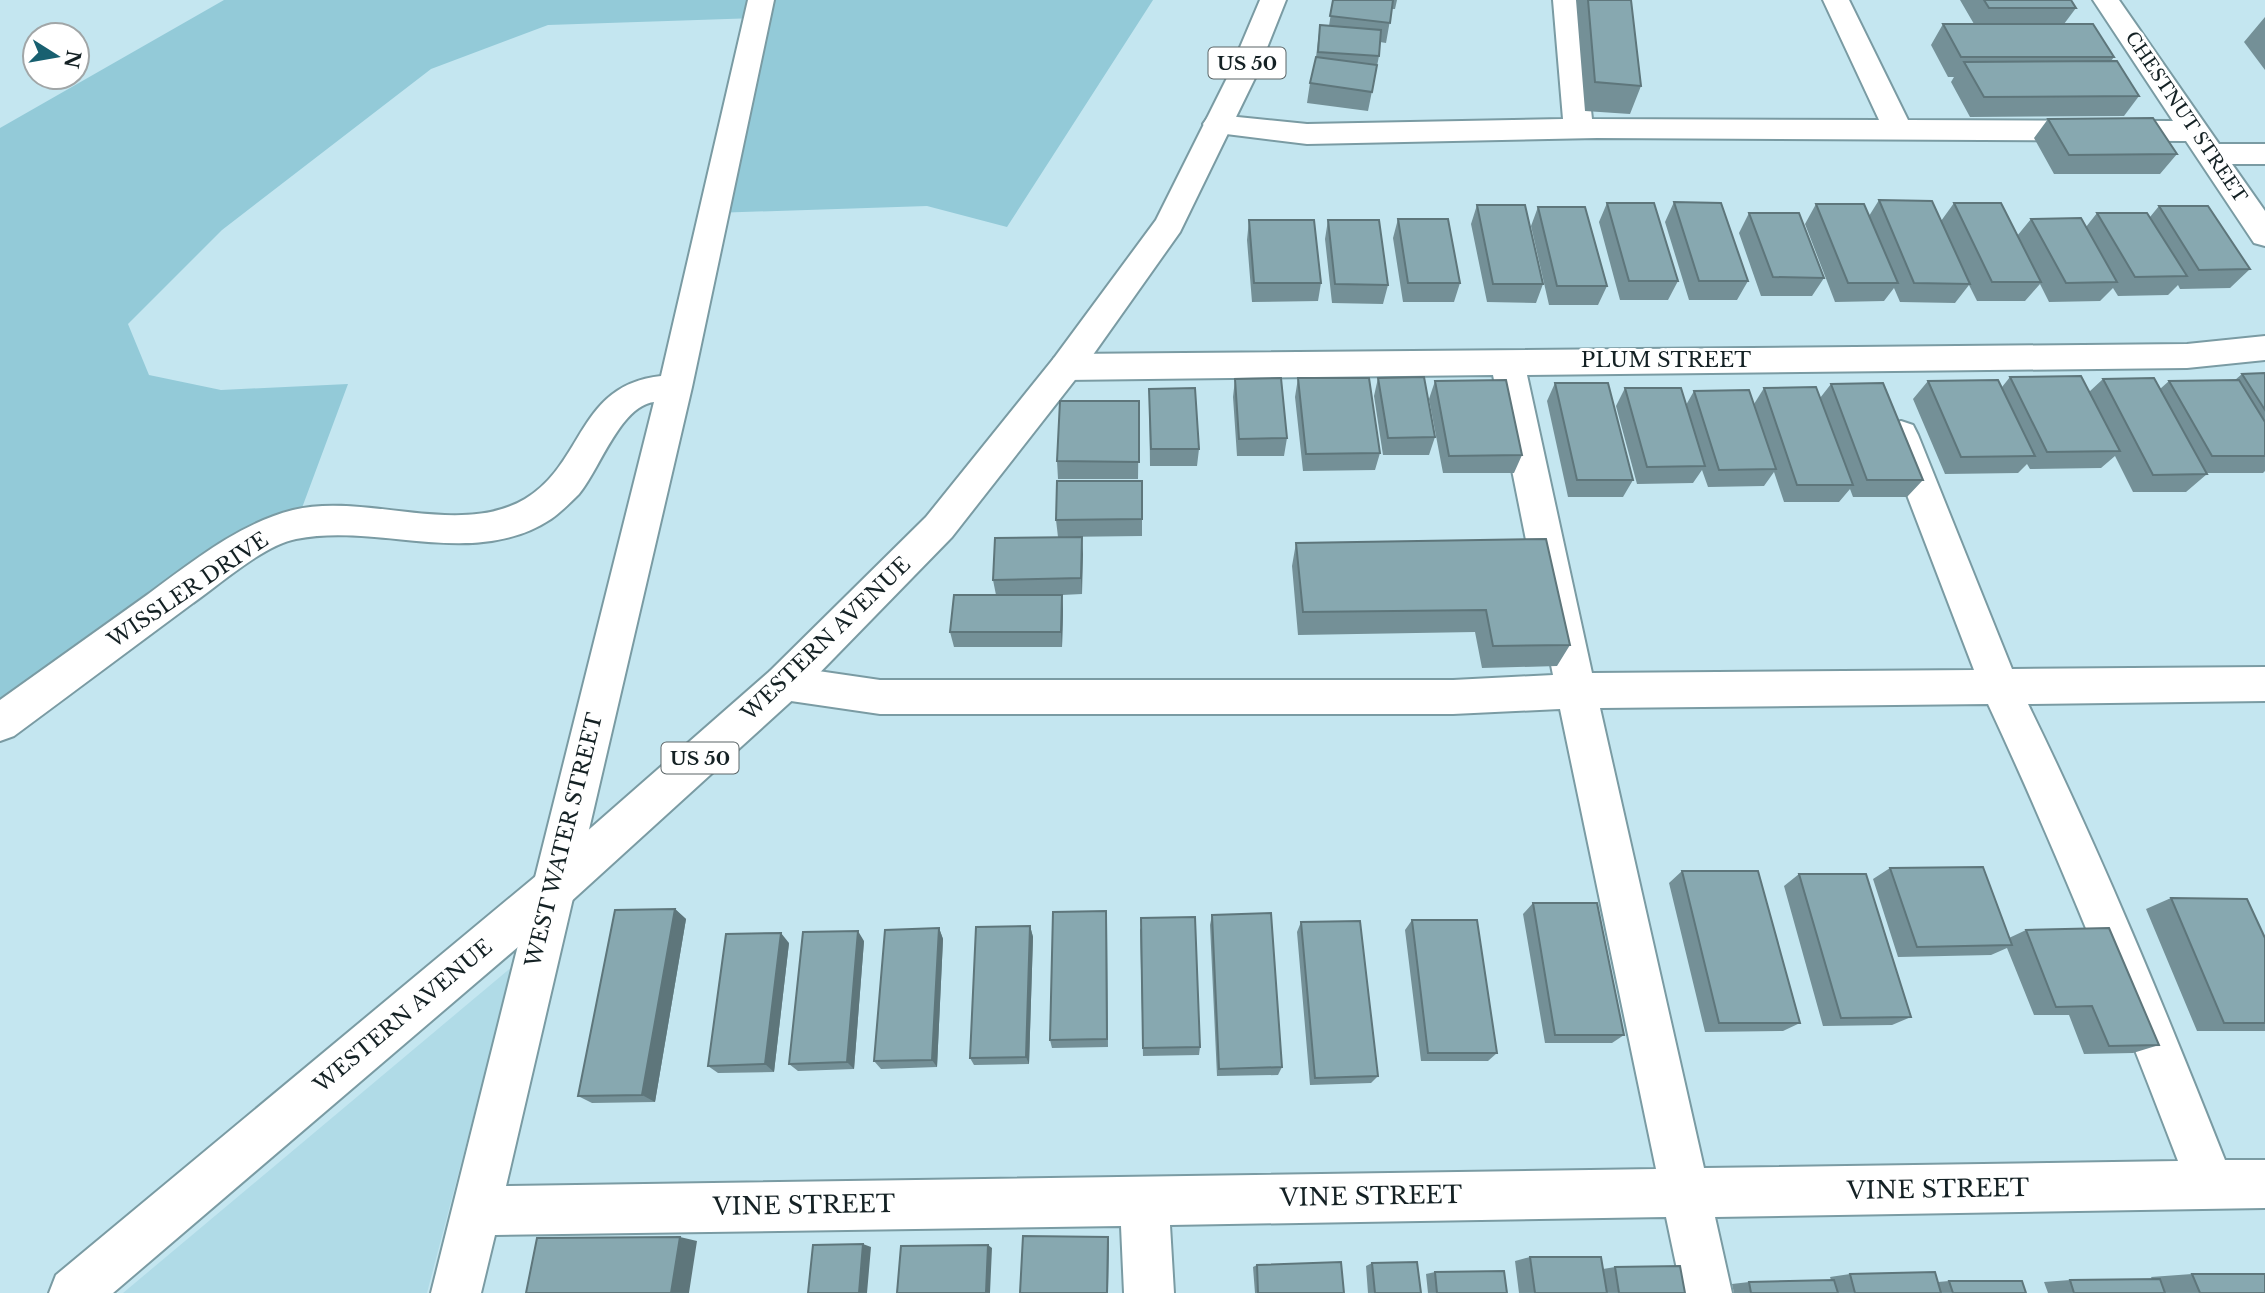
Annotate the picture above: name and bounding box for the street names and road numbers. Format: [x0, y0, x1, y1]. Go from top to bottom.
street label: CHESTNUT STREET [2121, 27, 2252, 207]
road number: US 50 [1208, 48, 1286, 78]
street label: PLUM STREET [1581, 347, 1751, 373]
street label: WISSLER DRIVE [102, 527, 273, 654]
street label: WESTERN AVENUE [735, 552, 916, 727]
street label: WEST WATER STREET [520, 710, 608, 971]
road number: US 50 [662, 743, 738, 774]
street label: WESTERN AVENUE [308, 934, 497, 1099]
street label: VINE STREET [1846, 1173, 2029, 1205]
street label: VINE STREET [1279, 1180, 1462, 1212]
street label: VINE STREET [712, 1189, 895, 1221]

